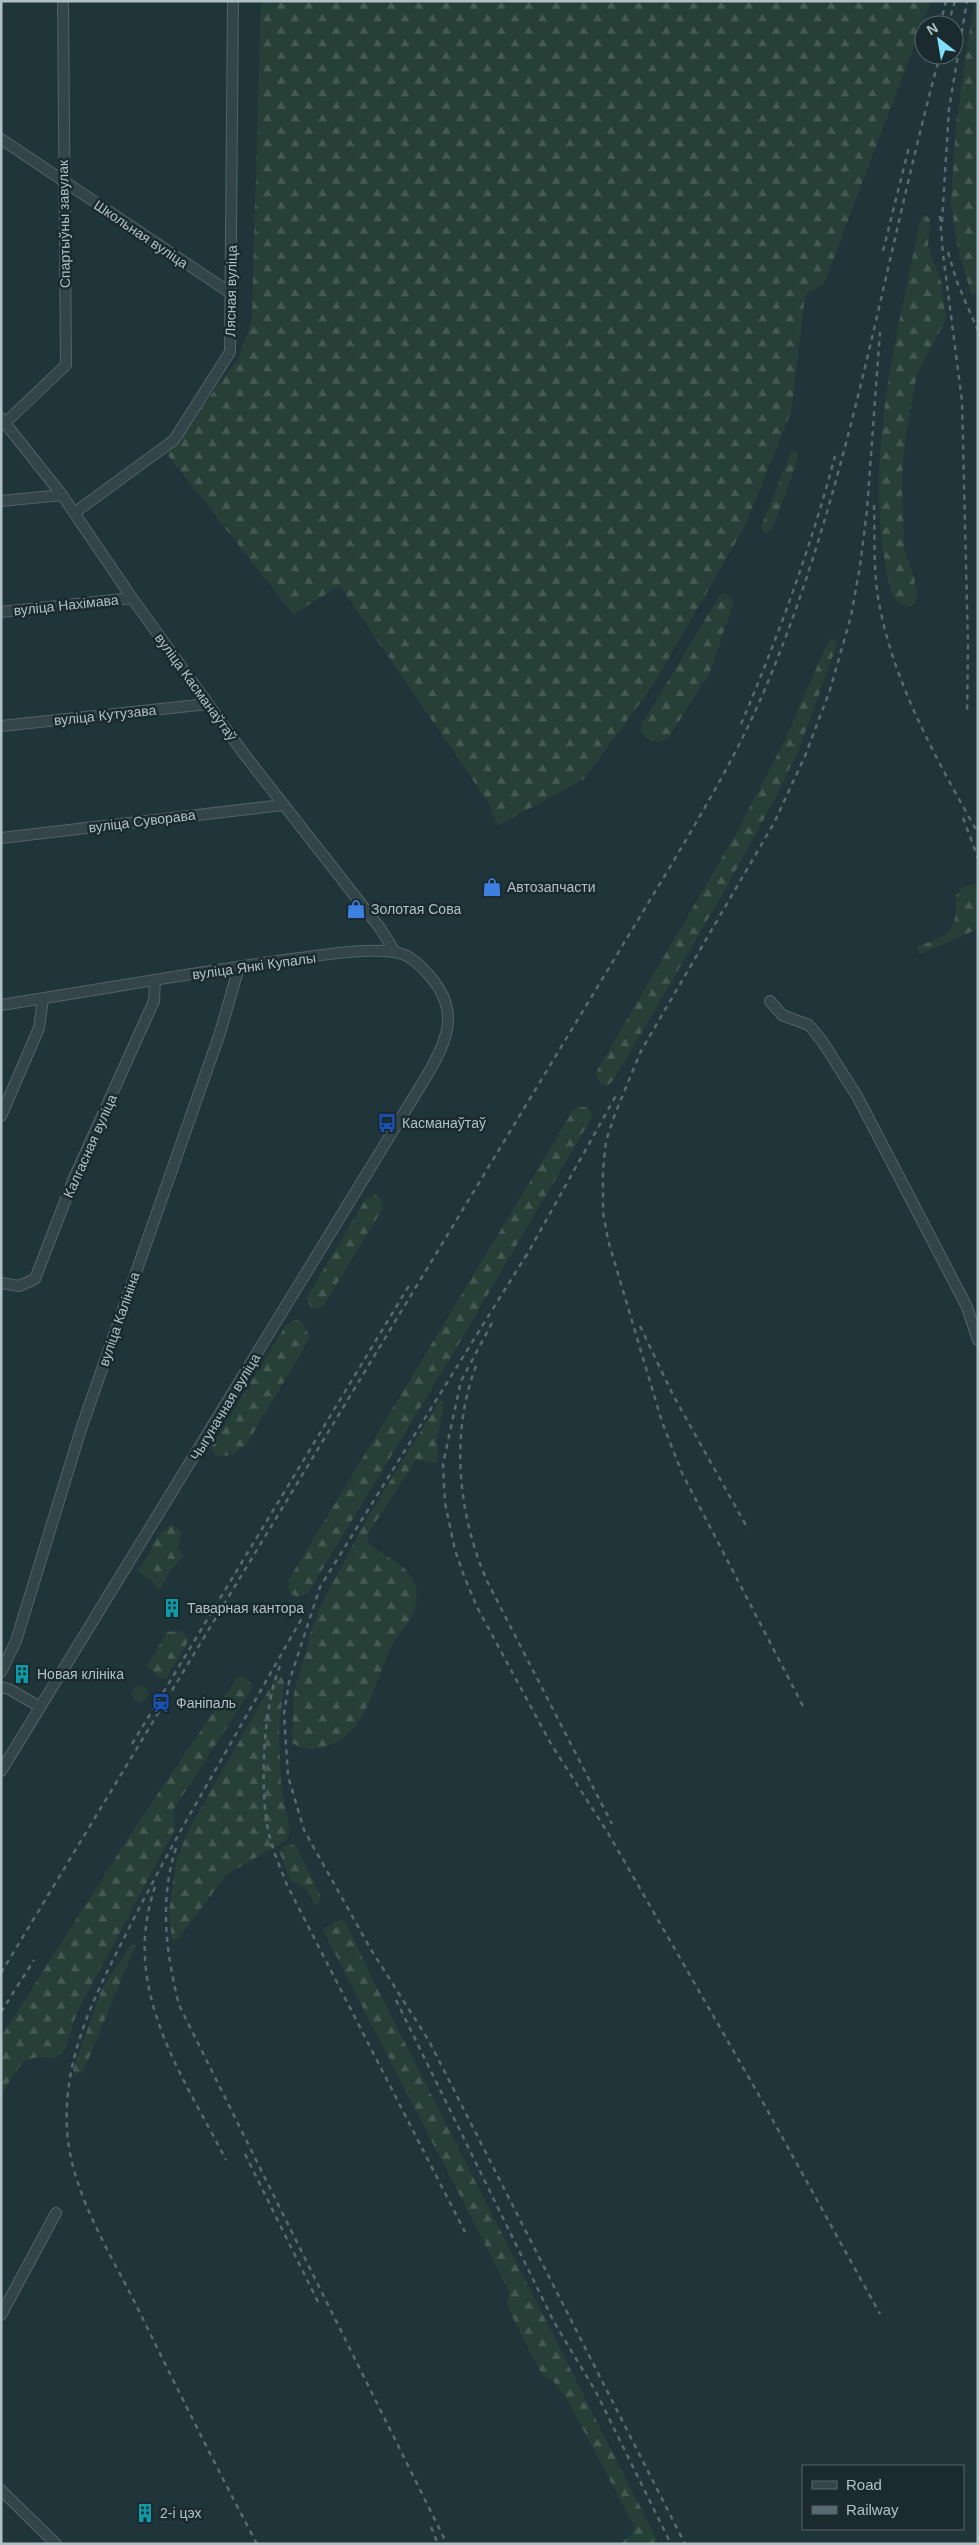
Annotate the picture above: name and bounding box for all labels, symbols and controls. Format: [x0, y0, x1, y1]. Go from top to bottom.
north arrow [914, 15, 964, 65]
text: N [924, 19, 941, 38]
street label: Спартыўны завулак [55, 159, 73, 288]
street label: Школьная вуліца [91, 197, 191, 271]
street label: Лясная вуліца [222, 245, 240, 337]
street label: вуліца Нахімава [13, 592, 119, 618]
street label: вуліца Касманаўтаў [152, 630, 240, 744]
street label: вуліца Кутузава [53, 702, 157, 728]
street label: вуліца Суворава [88, 806, 197, 835]
shop icon: Автозапчасти [481, 876, 503, 898]
place label: Автозапчасти [507, 879, 595, 895]
shop icon: Золотая Сова [345, 898, 367, 920]
place label: Золотая Сова [371, 901, 461, 917]
street label: вуліца Янкі Купалы [191, 949, 317, 983]
street label: Калгасная вуліца [60, 1092, 120, 1200]
bus stop icon: Касманаўтаў [376, 1112, 398, 1134]
place label: Касманаўтаў [402, 1115, 486, 1131]
street label: вуліца Калініна [95, 1270, 143, 1368]
street label: Чыгуначная вуліца [187, 1350, 263, 1463]
building icon: Таварная кантора [161, 1597, 183, 1619]
place label: Таварная кантора [187, 1600, 304, 1616]
building icon: Новая клініка [11, 1663, 33, 1685]
place label: Новая клініка [37, 1666, 124, 1682]
station icon: Фаніпаль [150, 1692, 172, 1714]
place label: Фаніпаль [176, 1695, 236, 1711]
legend [802, 2465, 964, 2530]
text: Road [846, 2476, 882, 2493]
text: Railway [846, 2501, 899, 2518]
building icon: 2-і цэх [134, 2502, 156, 2524]
place label: 2-і цэх [160, 2505, 201, 2521]

